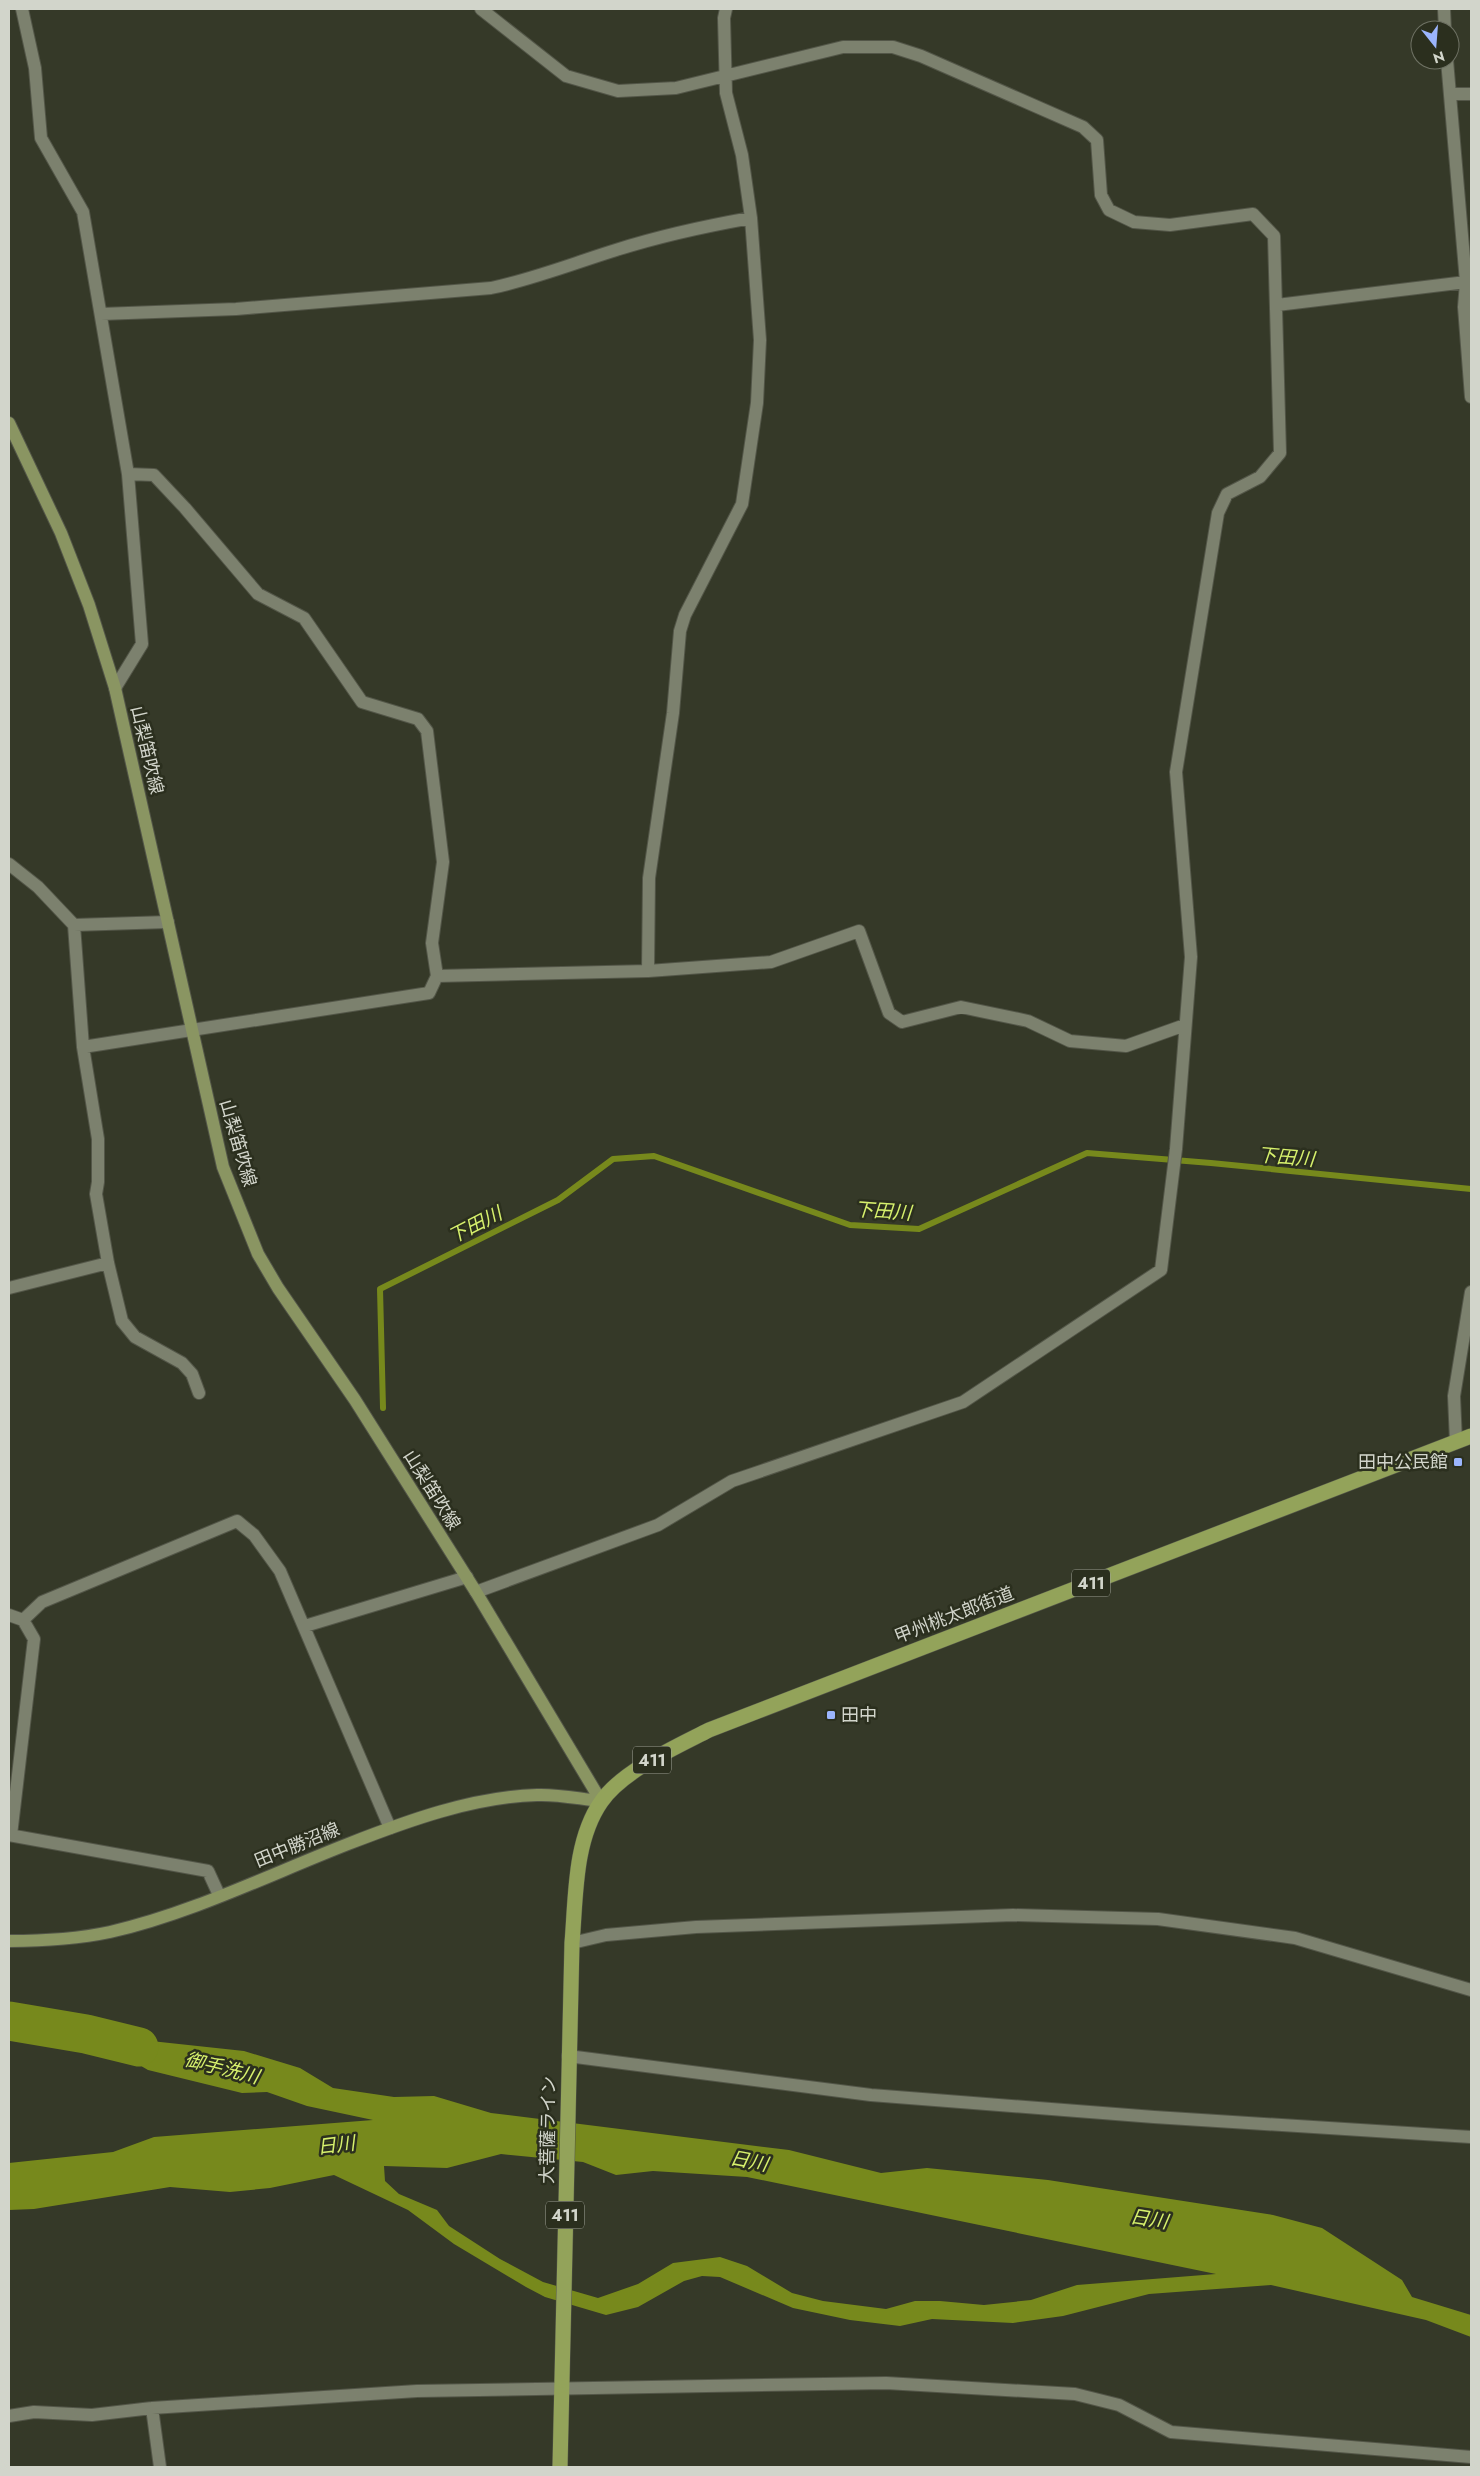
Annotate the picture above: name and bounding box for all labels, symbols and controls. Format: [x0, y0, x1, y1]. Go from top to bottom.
north arrow [1410, 20, 1460, 70]
text: N [1431, 46, 1447, 69]
street label: 山梨笛吹線 [124, 703, 170, 797]
street label: 山梨笛吹線 [213, 1096, 263, 1190]
water label: 下田川 [1256, 1141, 1318, 1173]
water label: 下田川 [854, 1196, 914, 1227]
water label: 下田川 [443, 1199, 508, 1250]
street label: 山梨笛吹線 [397, 1445, 467, 1535]
place label: 田中公民館 [1358, 1449, 1448, 1475]
marker: 田中公民館 [1452, 1456, 1464, 1468]
road number: 411 [1072, 1570, 1110, 1596]
street label: 甲州桃太郎街道 [891, 1580, 1017, 1650]
place label: 田中 [841, 1702, 877, 1728]
marker: 田中 [825, 1709, 837, 1721]
road number: 411 [633, 1746, 671, 1774]
street label: 田中勝沼線 [250, 1816, 344, 1874]
water label: 御手洗川 [182, 2046, 264, 2091]
street label: 大菩薩ライン [534, 2076, 562, 2184]
water label: 日川 [315, 2129, 358, 2161]
water label: 日川 [728, 2144, 772, 2178]
road number: 411 [546, 2202, 584, 2228]
water label: 日川 [1128, 2203, 1172, 2236]

